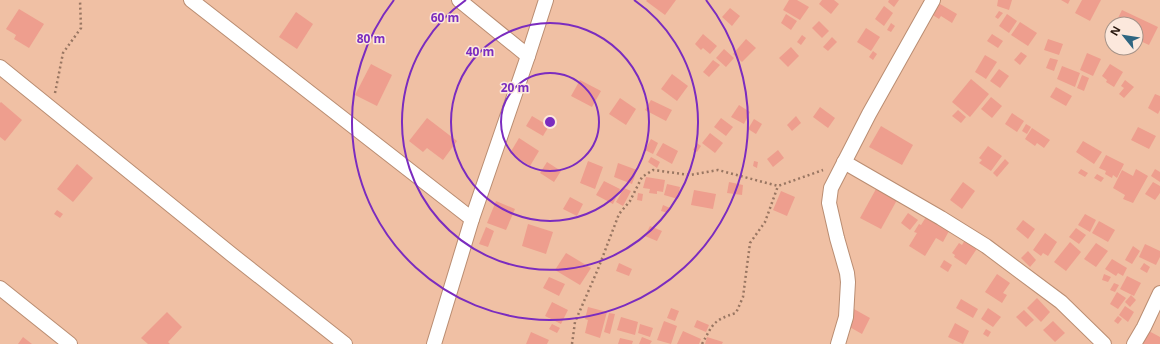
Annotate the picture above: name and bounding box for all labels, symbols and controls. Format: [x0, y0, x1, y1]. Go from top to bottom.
text: 60 m [431, 9, 459, 26]
north arrow [1104, 16, 1144, 56]
text: N [1106, 23, 1124, 38]
text: 80 m [357, 30, 385, 47]
text: 40 m [466, 43, 494, 60]
text: 20 m [501, 79, 529, 96]
centre of rings [543, 115, 557, 129]

